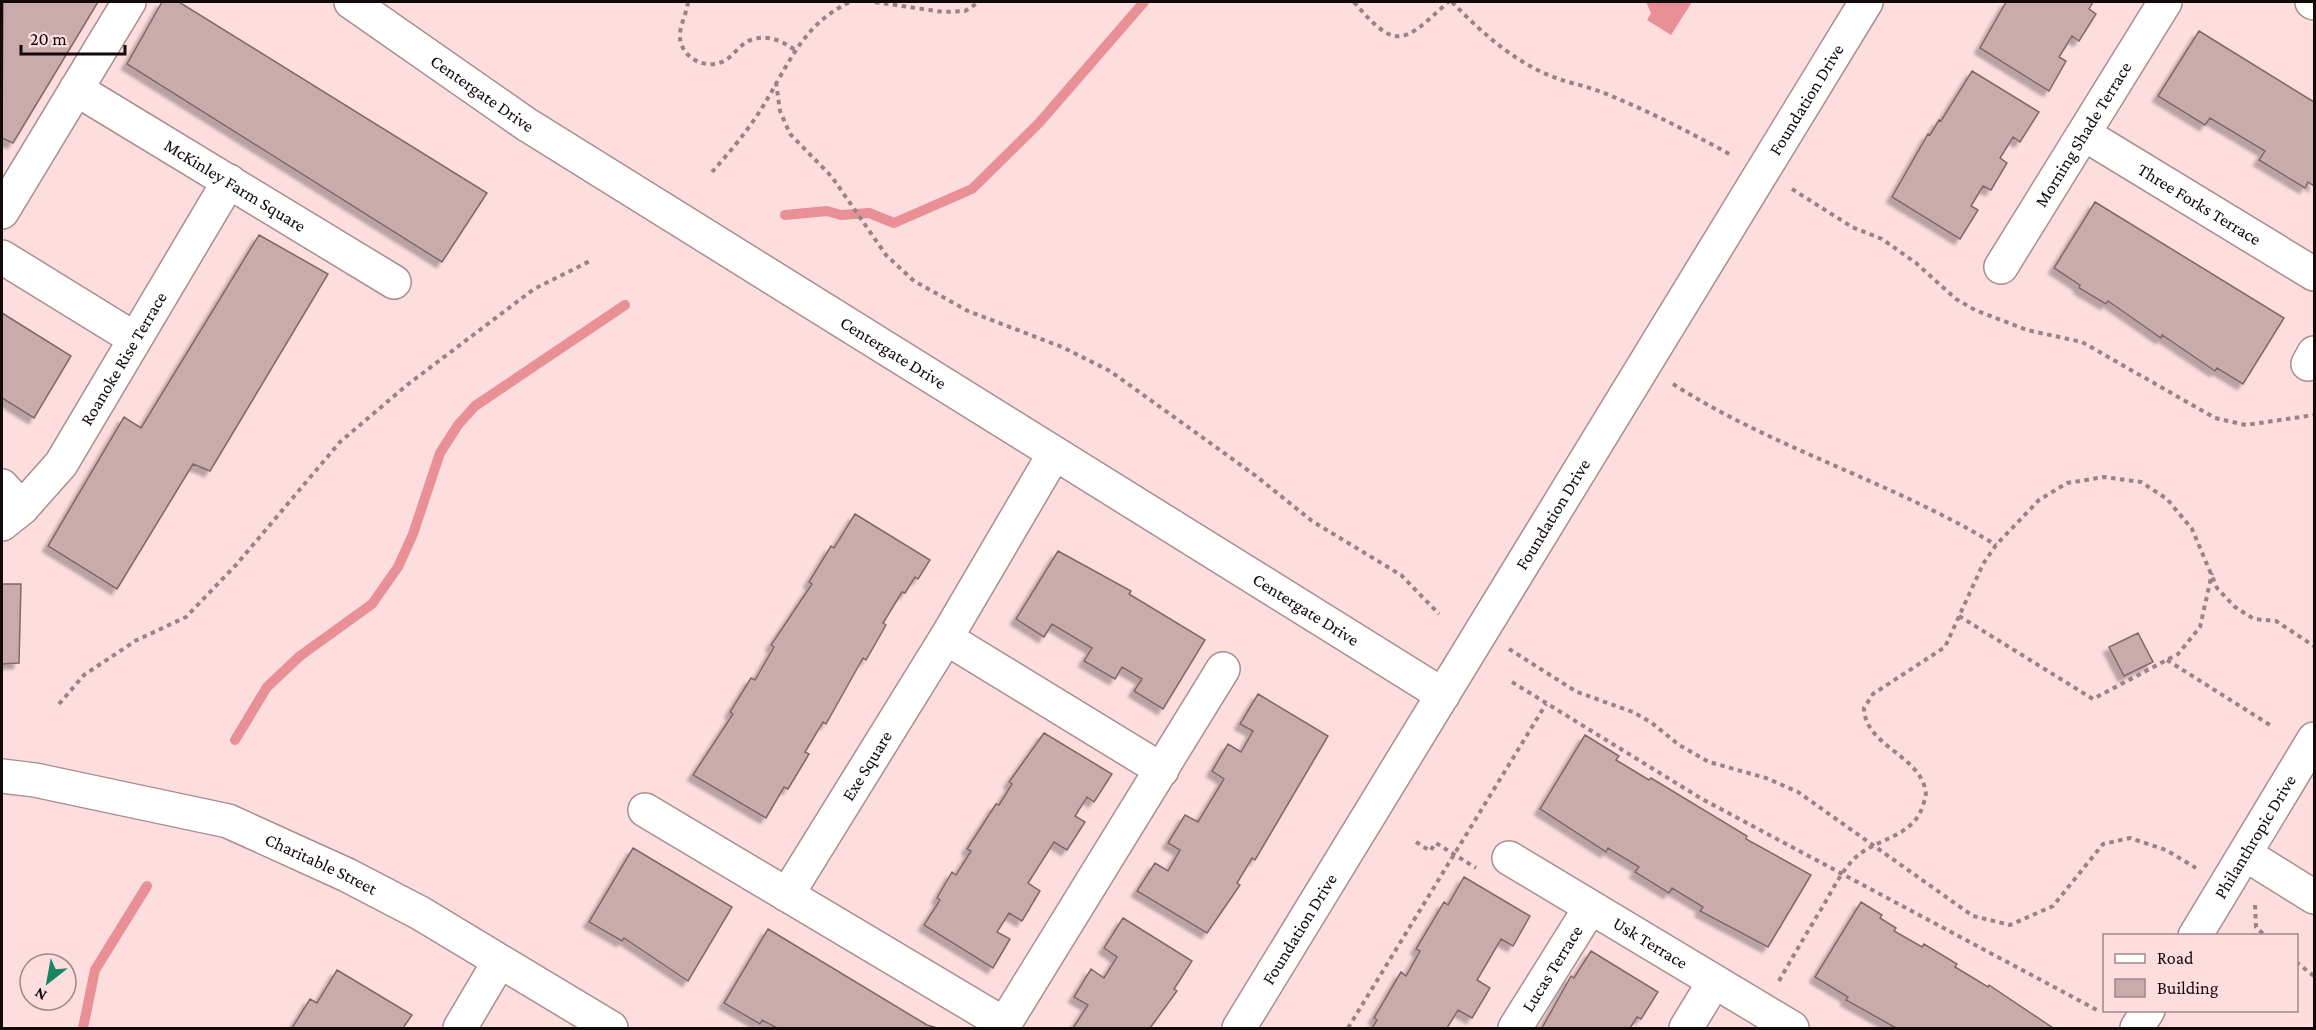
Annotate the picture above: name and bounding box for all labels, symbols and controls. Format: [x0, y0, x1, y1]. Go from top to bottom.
scale bar [21, 18, 124, 56]
text: 20 m [30, 29, 67, 49]
street label: Foundation Drive [1765, 40, 1848, 159]
street label: Centergate Drive [427, 51, 538, 136]
street label: Morning Shade Terrace [2031, 58, 2136, 211]
street label: McKinley Farm Square [161, 135, 310, 236]
street label: Three Forks Terrace [2134, 159, 2265, 249]
street label: Roanoke Rise Terrace [76, 288, 171, 429]
street label: Centergate Drive [837, 312, 950, 393]
street label: Foundation Drive [1511, 455, 1594, 573]
street label: Centergate Drive [1249, 569, 1363, 650]
street label: Exe Square [838, 727, 896, 804]
street label: Philanthropic Drive [2210, 771, 2300, 902]
street label: Charitable Street [262, 829, 381, 899]
street label: Foundation Drive [1258, 870, 1341, 988]
street label: Usk Terrace [1610, 913, 1691, 973]
street label: Lucas Terrace [1518, 922, 1587, 1015]
legend [2103, 934, 2298, 1012]
text: Road [2157, 948, 2194, 968]
north arrow [18, 952, 78, 1012]
text: Building [2157, 978, 2219, 998]
text: N [31, 984, 50, 1005]

